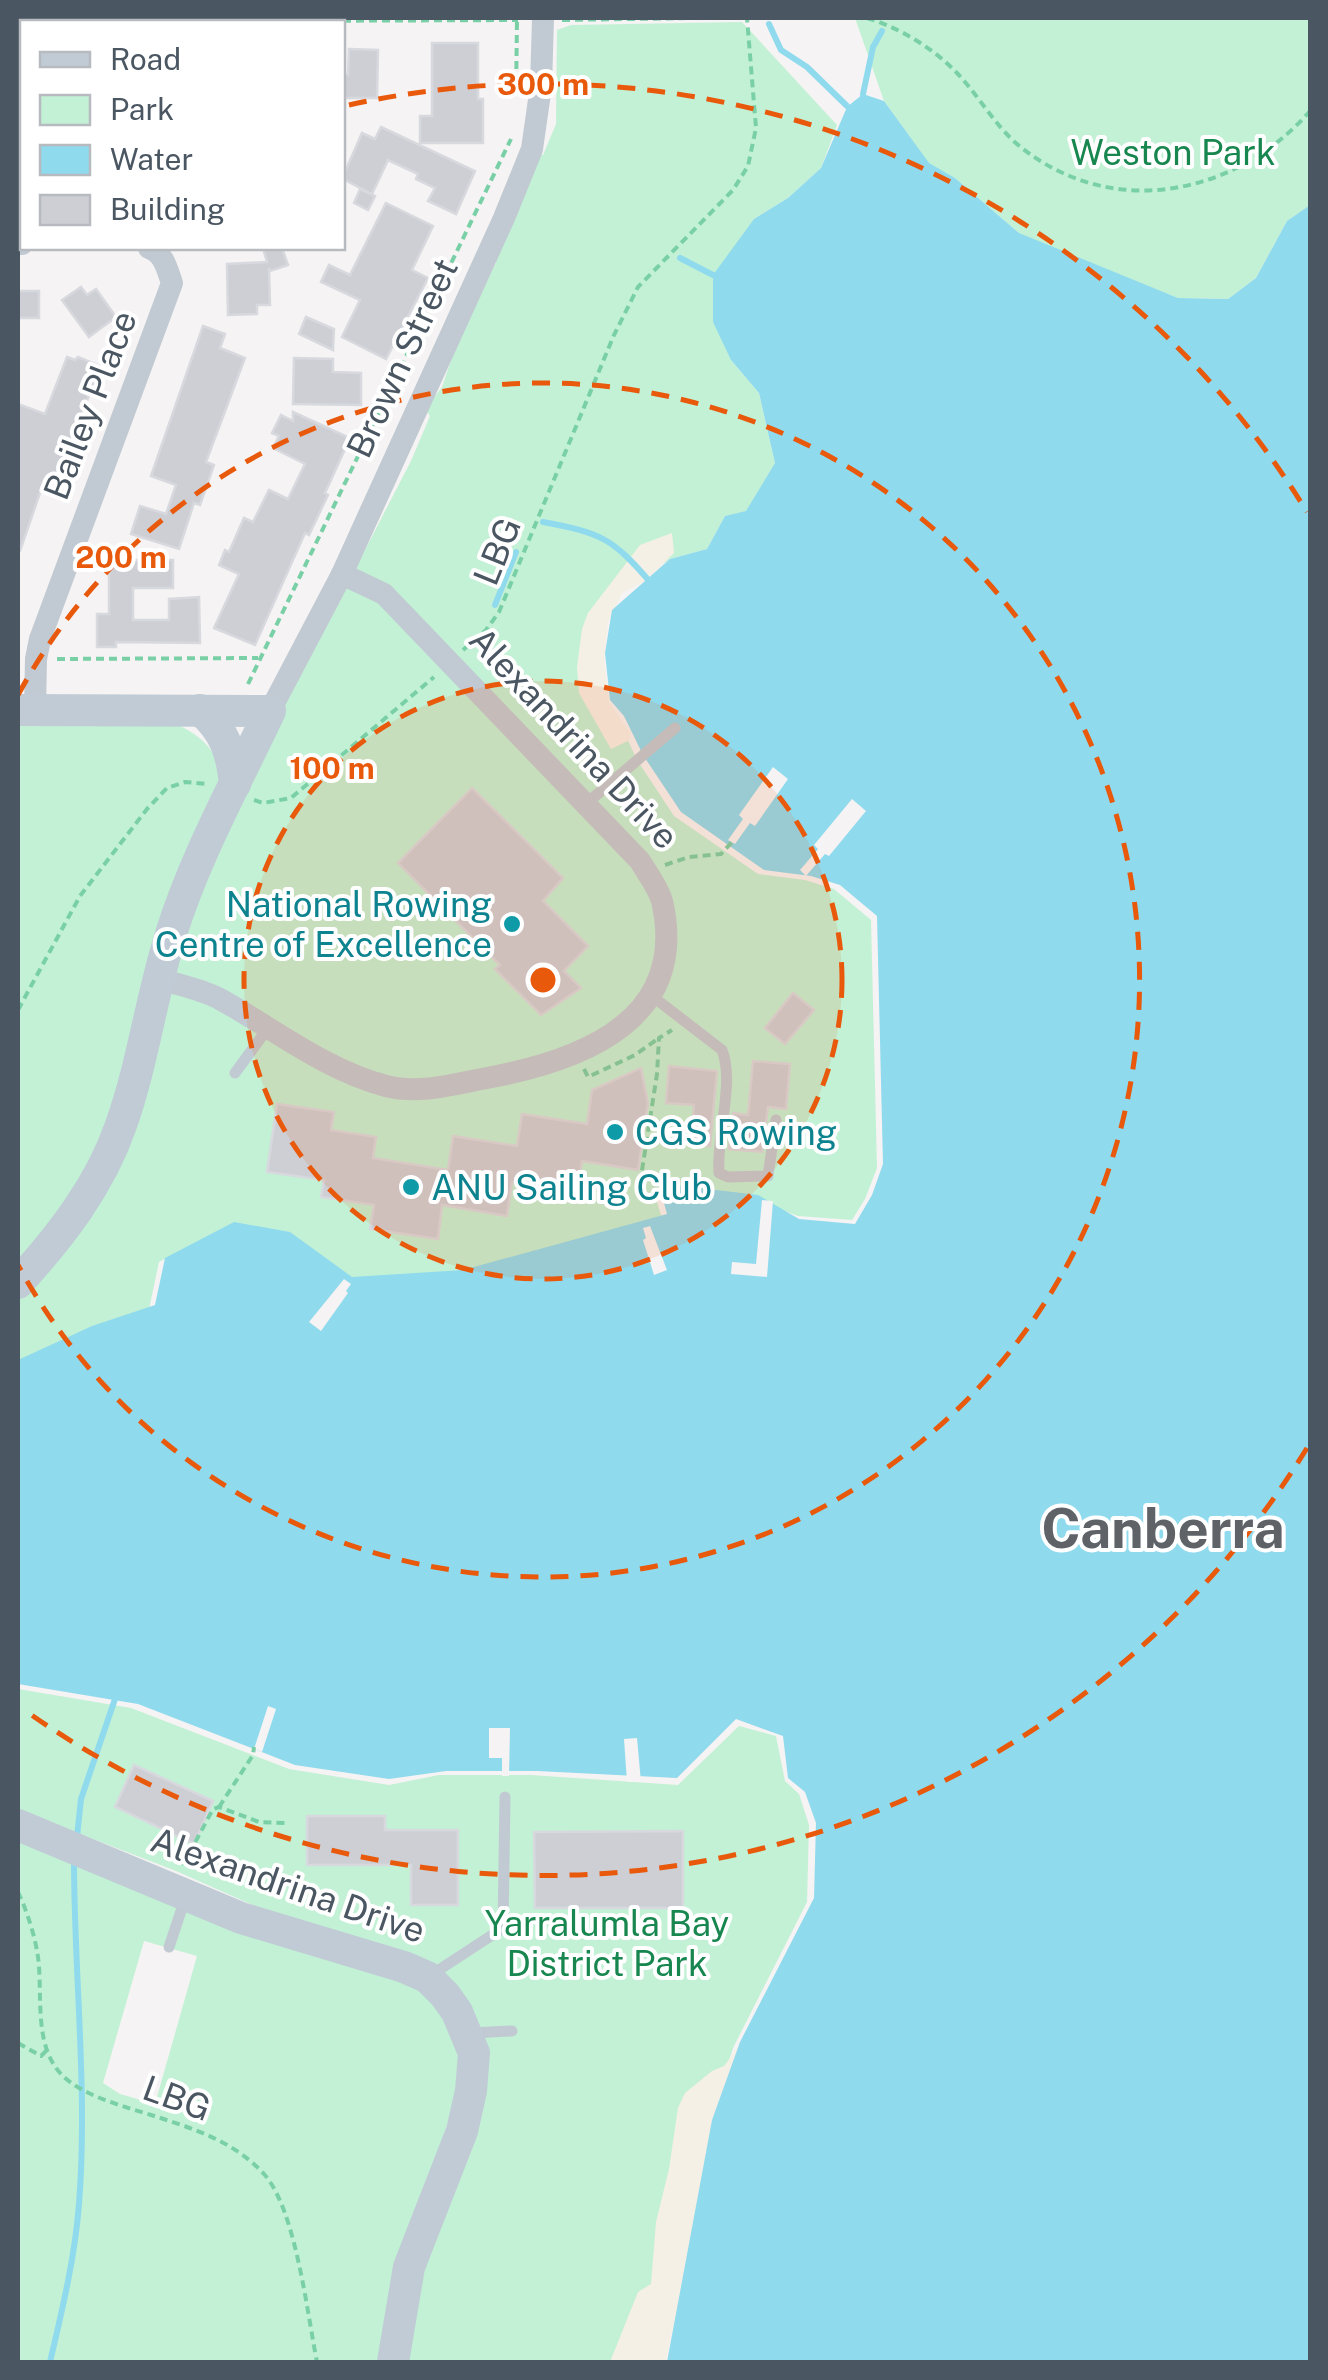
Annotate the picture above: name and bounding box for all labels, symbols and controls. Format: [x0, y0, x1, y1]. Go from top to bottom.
legend [20, 20, 345, 250]
text: Road [110, 41, 181, 77]
text: 300 m [497, 66, 589, 102]
text: Park [110, 91, 174, 127]
park label: Weston Park [1070, 132, 1276, 173]
text: Water [110, 141, 193, 177]
text: Building [110, 191, 225, 227]
street label: Brown Street [338, 252, 466, 464]
street label: Bailey Place [35, 305, 145, 505]
street label: LBG [465, 511, 529, 591]
text: 200 m [75, 539, 167, 575]
street label: Alexandrina Drive [461, 619, 687, 857]
text: 100 m [289, 750, 375, 786]
place label: National Rowing Centre of Excellence [155, 884, 492, 965]
marker: National Rowing Centre of Excellence [501, 913, 523, 935]
centre of rings [525, 962, 561, 998]
place label: CGS Rowing [635, 1112, 837, 1153]
marker: CGS Rowing [604, 1121, 626, 1143]
place label: ANU Sailing Club [431, 1167, 712, 1208]
marker: ANU Sailing Club [400, 1176, 422, 1198]
district label: Canberra [1041, 1496, 1285, 1560]
street label: Alexandrina Drive [146, 1819, 430, 1951]
park label: Yarralumla Bay District Park [485, 1903, 729, 1984]
street label: LBG [137, 2067, 217, 2129]

